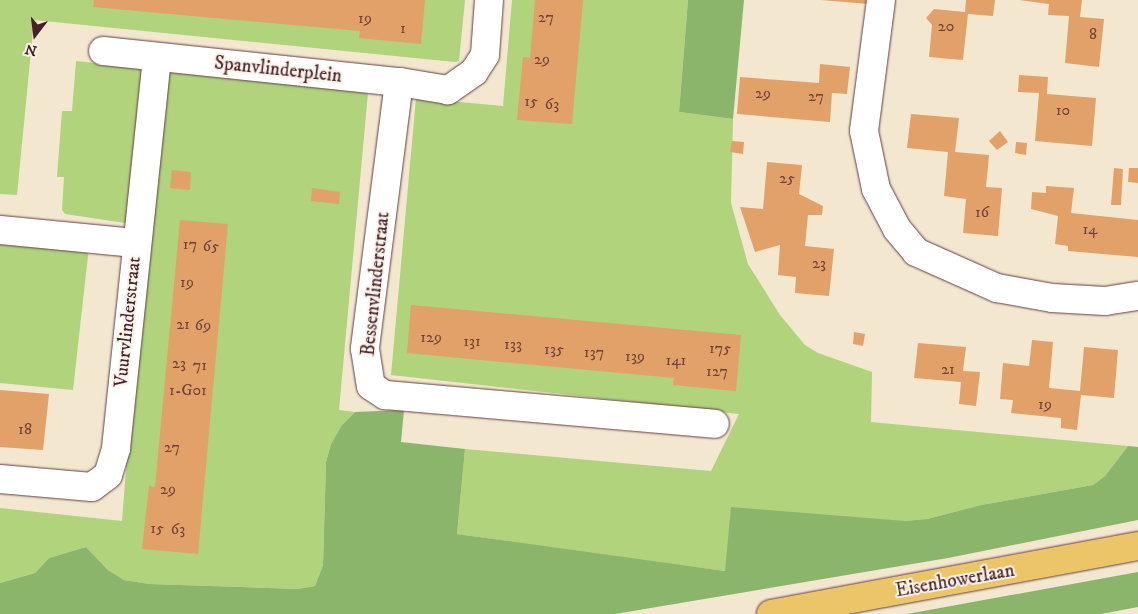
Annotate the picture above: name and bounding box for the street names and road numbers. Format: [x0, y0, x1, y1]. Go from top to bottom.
street label: Spanvlinderplein [213, 52, 343, 88]
street label: Bessenvlinderstraat [357, 211, 395, 357]
street label: Vuurvlinderstraat [110, 255, 146, 389]
street label: Eisenhowerlaan [894, 559, 1016, 603]

